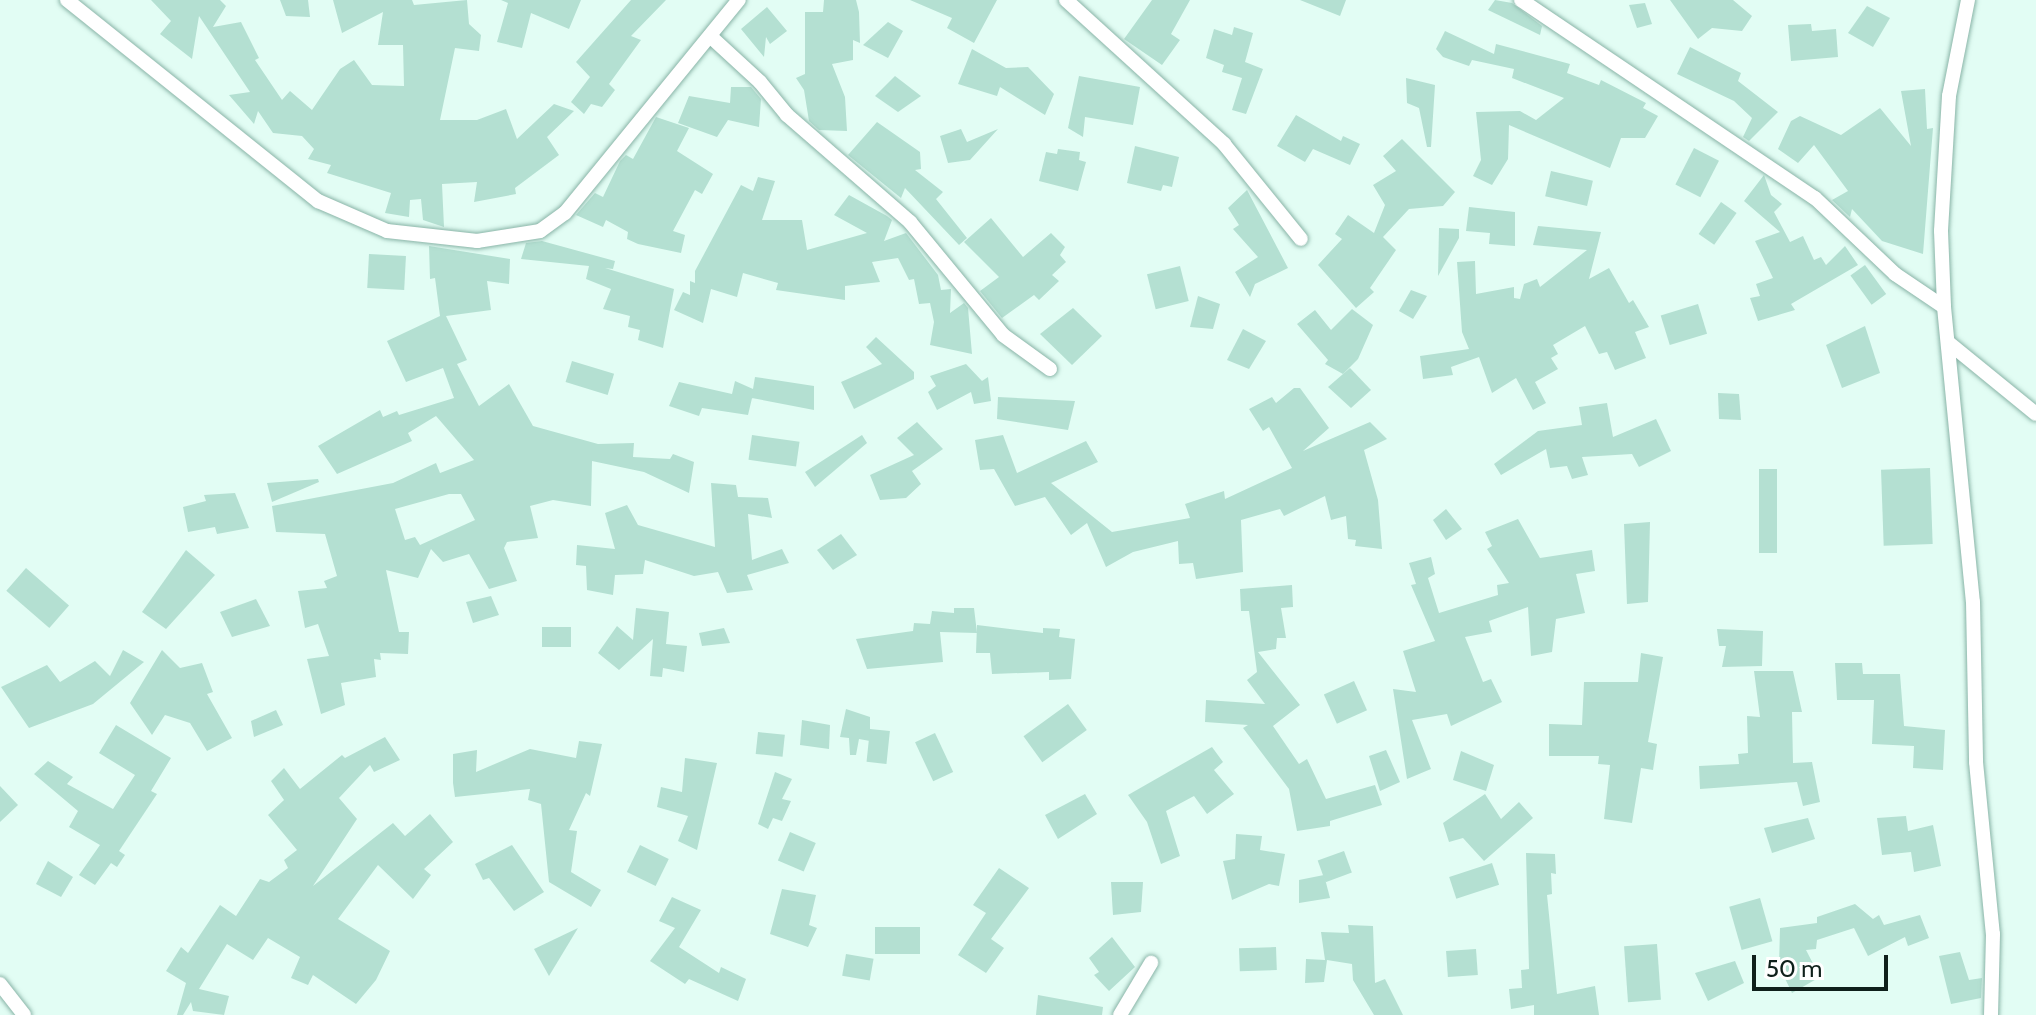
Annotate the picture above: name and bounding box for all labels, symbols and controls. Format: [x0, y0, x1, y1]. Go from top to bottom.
scale bar [1756, 939, 1892, 989]
text: 50 m [1766, 954, 1822, 983]

